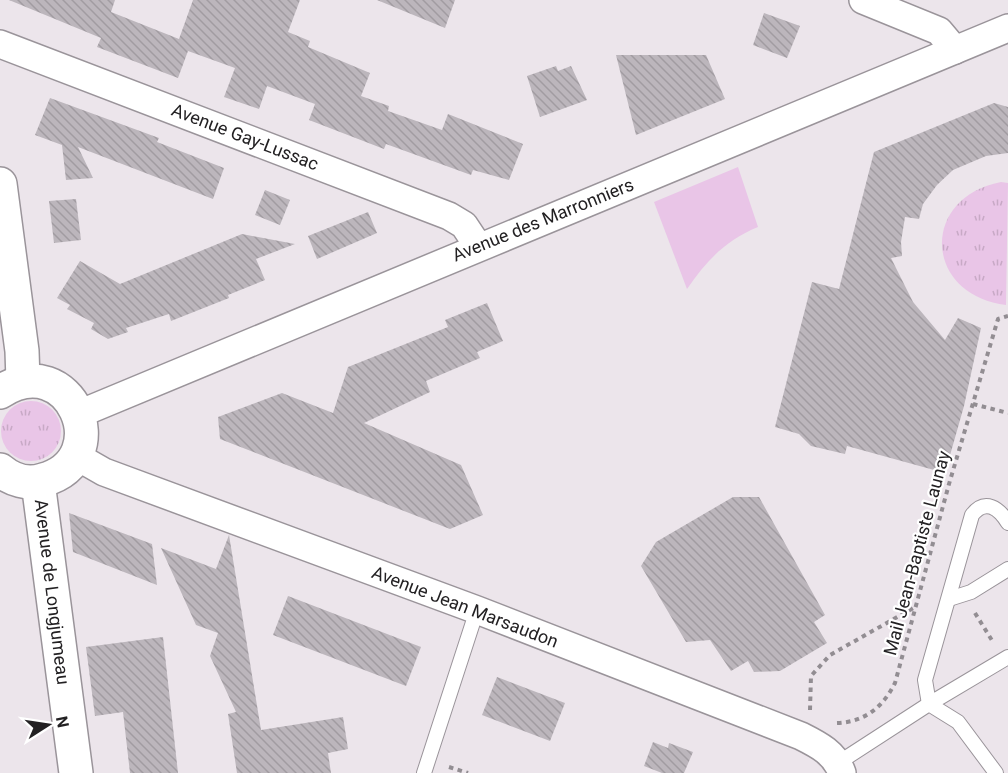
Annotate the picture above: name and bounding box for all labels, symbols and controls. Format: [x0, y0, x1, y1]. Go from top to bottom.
street label: Avenue Gay-Lussac [169, 99, 322, 174]
street label: Avenue des Marronniers [449, 174, 637, 266]
street label: Mail Jean-Baptiste Launay [879, 448, 954, 657]
street label: Avenue de Longjumeau [31, 498, 74, 686]
street label: Avenue Jean Marsaudon [369, 561, 561, 652]
north arrow [18, 695, 78, 755]
text: N [52, 714, 73, 729]

